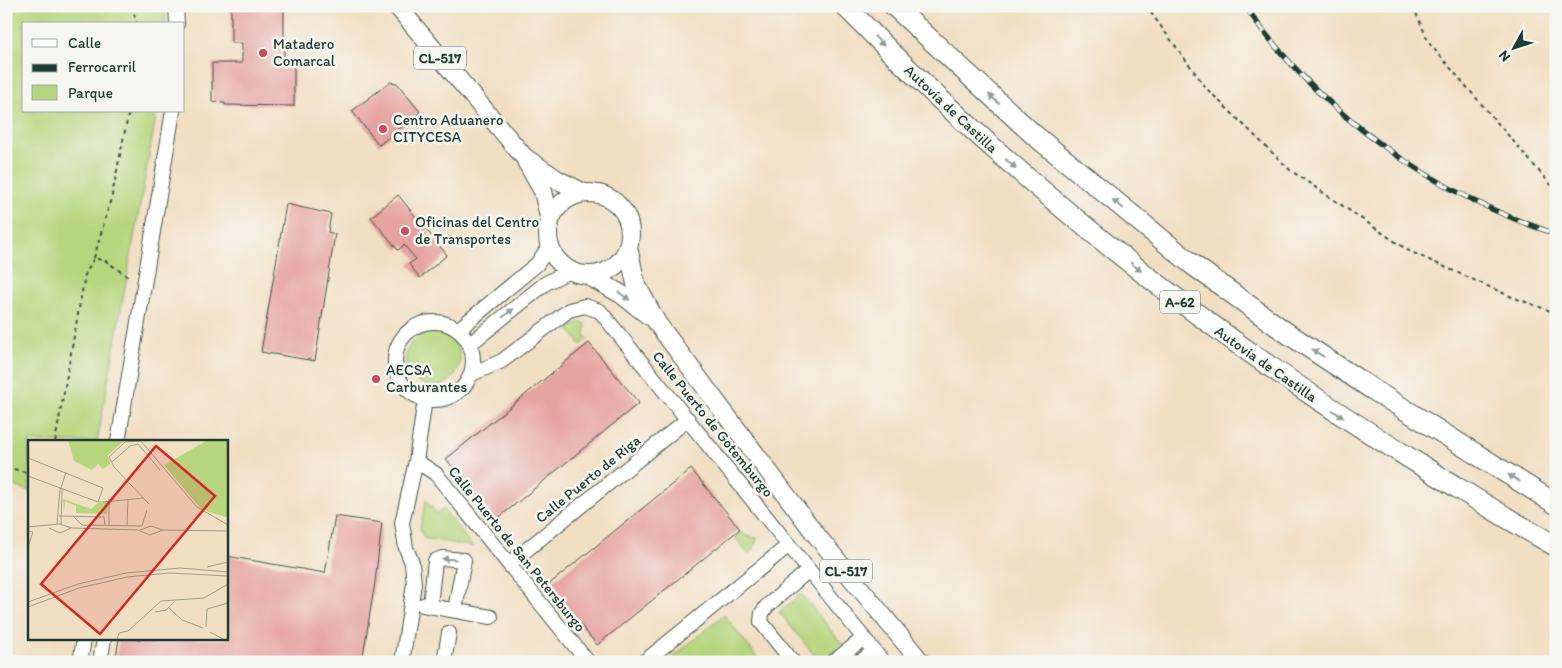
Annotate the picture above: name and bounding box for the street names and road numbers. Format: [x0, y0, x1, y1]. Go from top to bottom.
road number: CL-517 [414, 46, 466, 70]
street label: Autovía de Castilla [901, 61, 1002, 157]
road number: A-62 [1160, 290, 1200, 314]
street label: Autovía de Castilla [1211, 322, 1321, 406]
street label: Calle Puerto de Gotemburgo [649, 347, 777, 501]
street label: Calle Puerto de Riga [532, 431, 645, 527]
street label: Calle Puerto de San Petersburgo [445, 463, 589, 635]
road number: CL-517 [820, 560, 872, 582]

